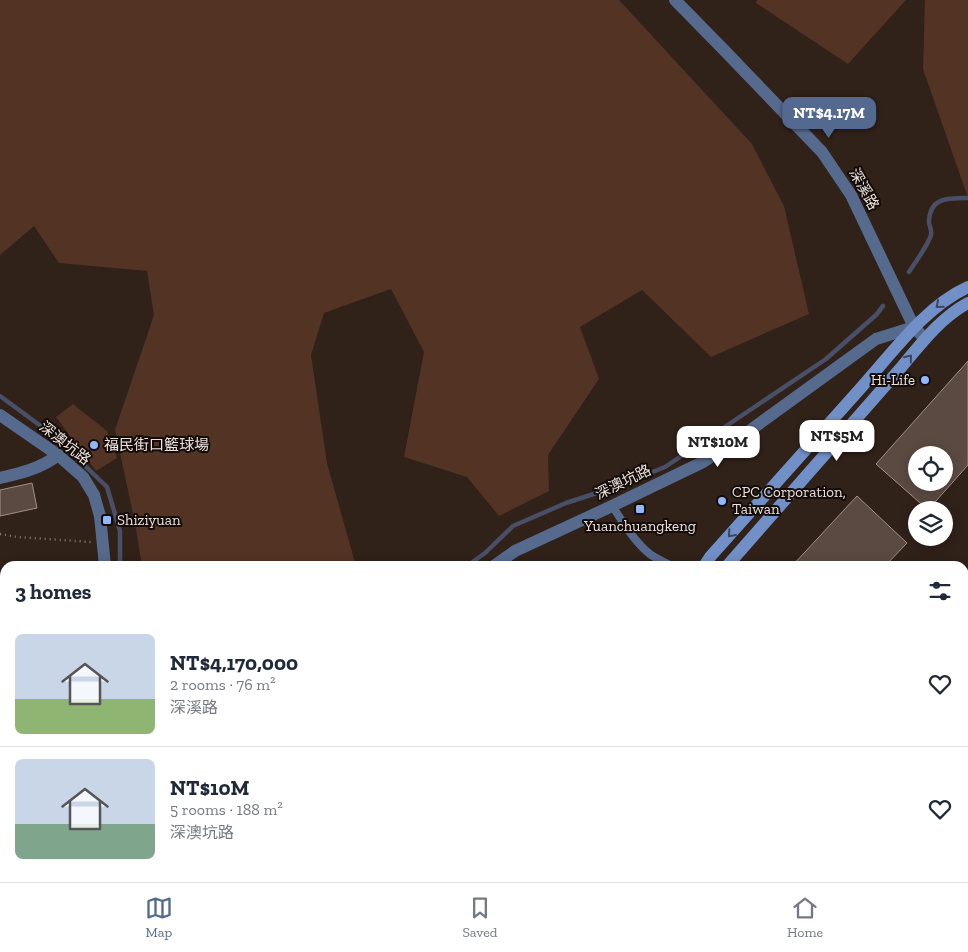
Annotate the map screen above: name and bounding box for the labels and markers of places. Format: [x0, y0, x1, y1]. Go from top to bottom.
pin: NT$4.17M [777, 96, 881, 139]
place label: Hi-Life [871, 371, 915, 389]
marker: Hi-Life [919, 374, 931, 386]
pin: NT$5M [802, 420, 872, 462]
pin: NT$10M [677, 426, 759, 468]
place label: 福民街口籃球場 [104, 436, 209, 454]
marker: 福民街口籃球場 [88, 439, 100, 451]
place label: CPC Corporation, Taiwan [732, 483, 846, 518]
marker: CPC Corporation, Taiwan [716, 495, 728, 507]
marker: Yuanchuangkeng [634, 503, 646, 515]
place label: Shiziyuan [117, 511, 181, 529]
marker: Shiziyuan [101, 514, 113, 526]
place label: Yuanchuangkeng [583, 517, 696, 535]

